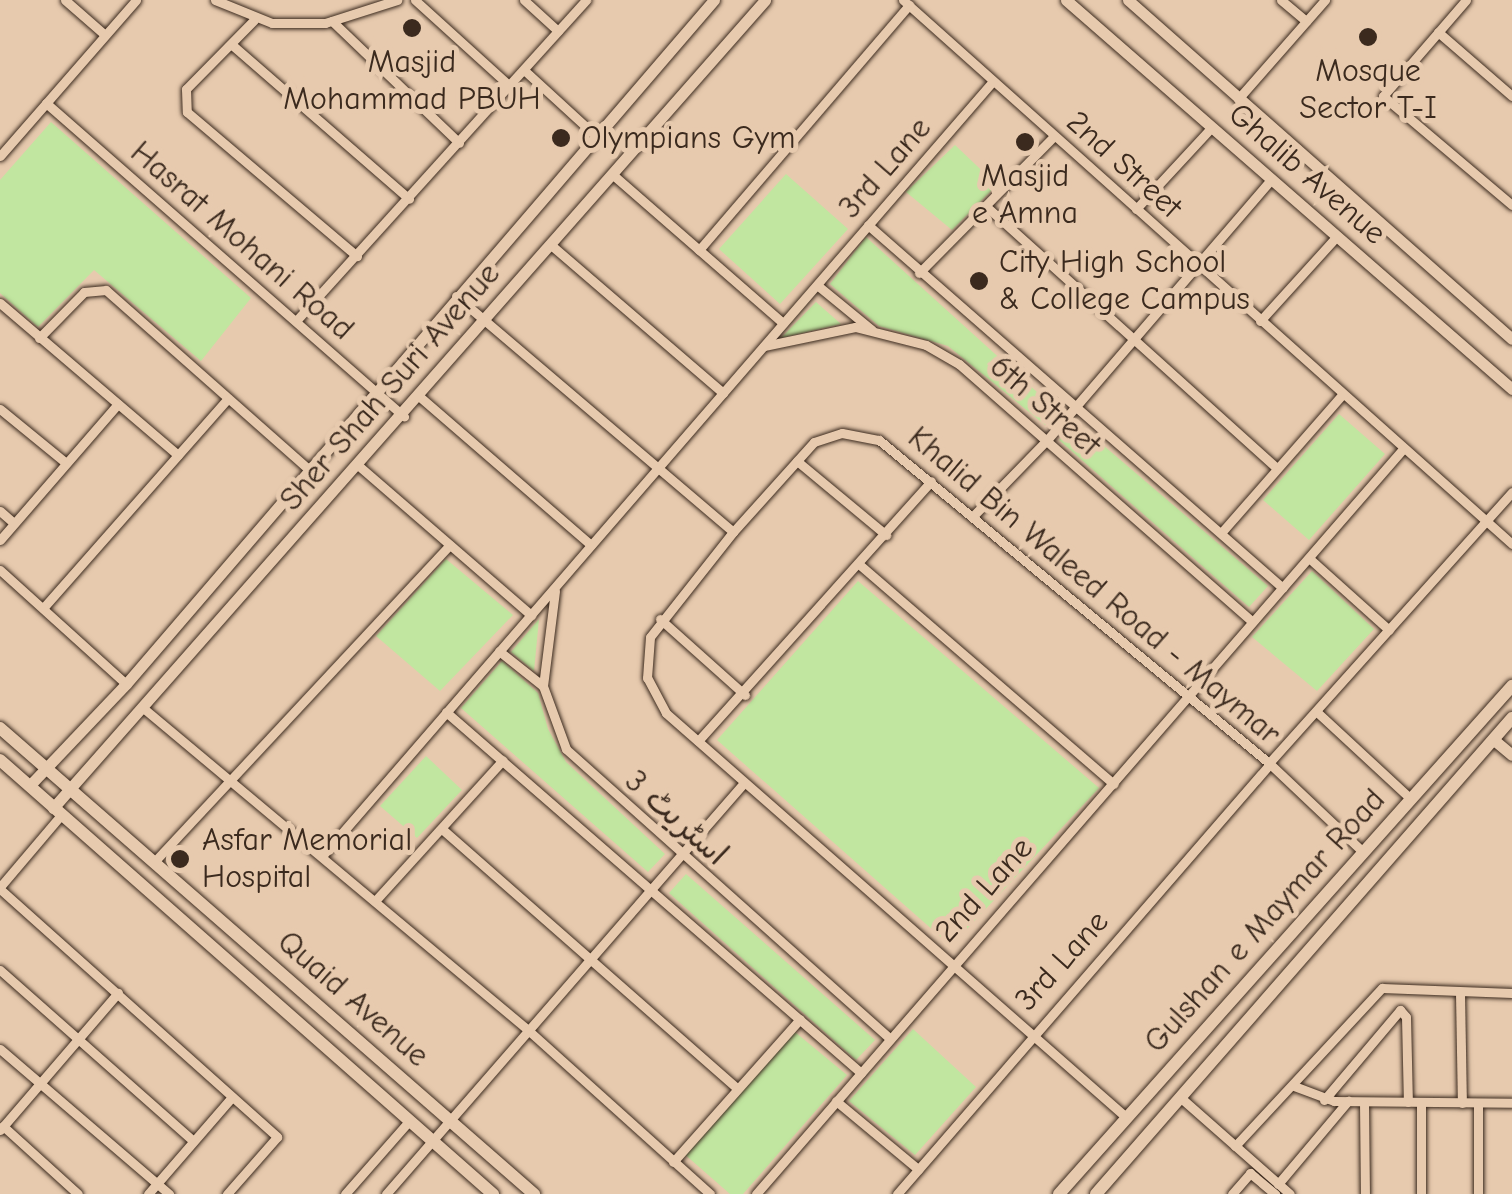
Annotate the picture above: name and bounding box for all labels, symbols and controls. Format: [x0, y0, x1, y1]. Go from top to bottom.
marker: Masjid Mohammad PBUH [401, 17, 423, 39]
marker: Mosque Sector T-I [1357, 26, 1379, 48]
place label: Masjid Mohammad PBUH [283, 44, 541, 119]
place label: Mosque Sector T-I [1299, 53, 1437, 128]
street label: Ghalib Avenue [1220, 95, 1394, 253]
street label: 2nd Street [1058, 103, 1190, 227]
street label: 3rd Lane [831, 110, 939, 226]
place label: Olympians Gym [581, 119, 795, 157]
marker: Olympians Gym [550, 127, 572, 149]
marker: Masjid e Amna [1014, 131, 1036, 153]
street label: Hasrat Mohani Road [122, 133, 362, 349]
place label: Masjid e Amna [972, 158, 1078, 233]
place label: City High School & College Campus [999, 244, 1250, 319]
street label: Sher Shah Suri Avenue [272, 255, 508, 519]
marker: City High School & College Campus [968, 270, 990, 292]
street label: 6th Street [982, 347, 1108, 465]
street label: Khalid Bin Waleed Road - Maymar [900, 419, 1288, 753]
street label: اسٹریٹ 3 [617, 762, 735, 874]
street label: Gulshan e Maymar Road [1136, 781, 1394, 1061]
place label: Asfar Memorial Hospital [202, 822, 412, 897]
street label: 2nd Lane [927, 830, 1041, 950]
marker: Asfar Memorial Hospital [167, 846, 193, 872]
street label: 3rd Lane [1007, 903, 1117, 1019]
street label: Quaid Avenue [270, 923, 436, 1075]

